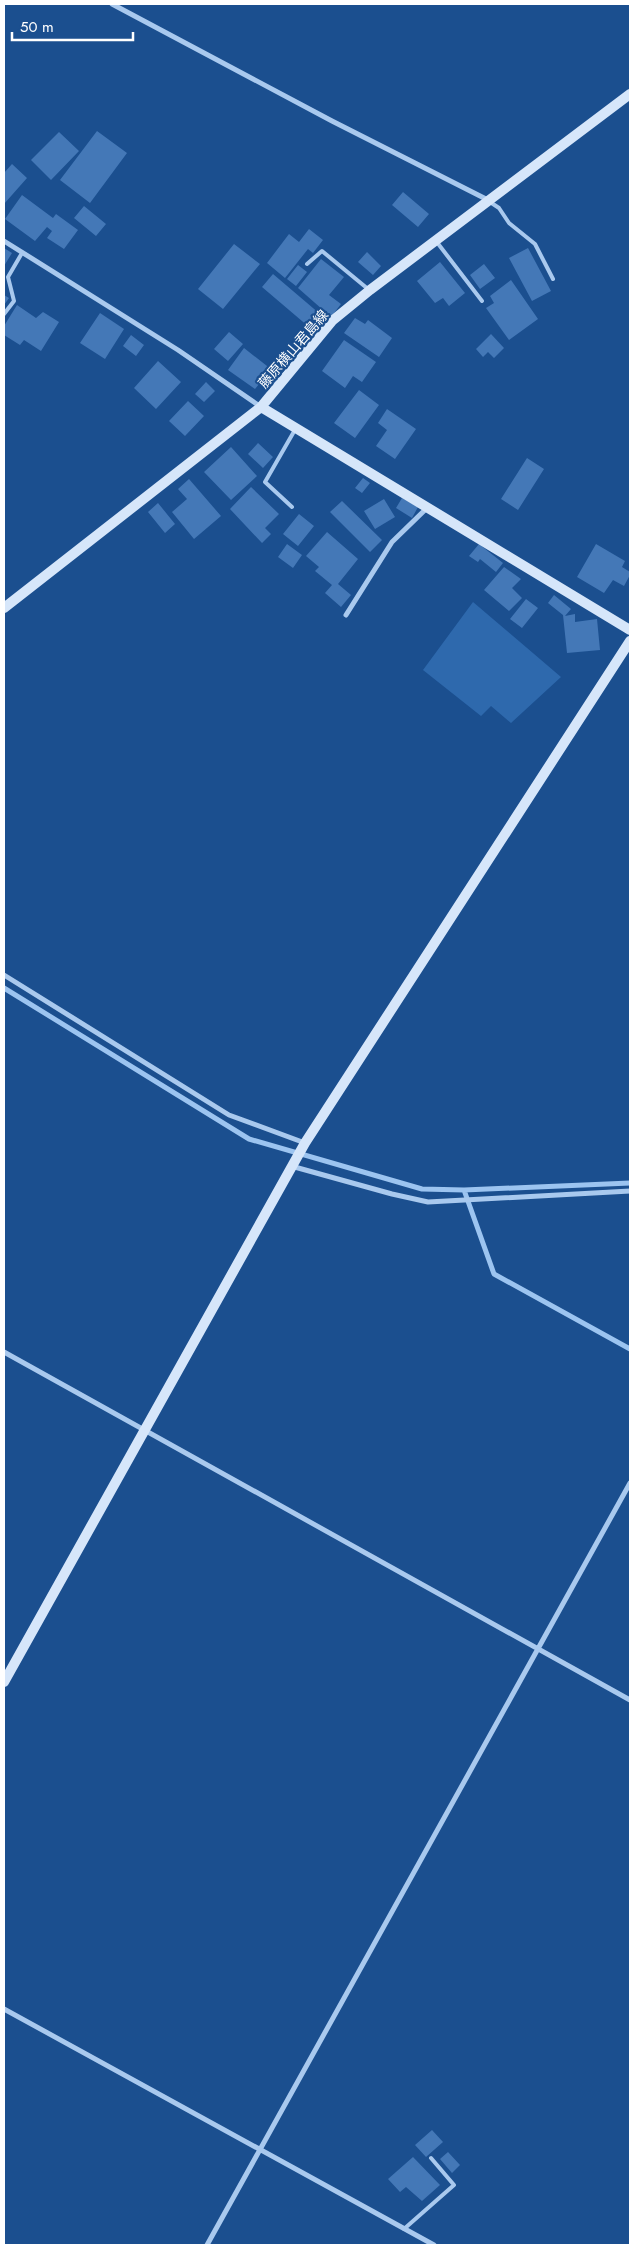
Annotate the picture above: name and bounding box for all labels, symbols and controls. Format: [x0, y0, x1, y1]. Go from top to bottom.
scale bar [12, 10, 134, 42]
text: 50 m [20, 16, 54, 38]
street label: 藤原横山君島線 [253, 305, 333, 393]

